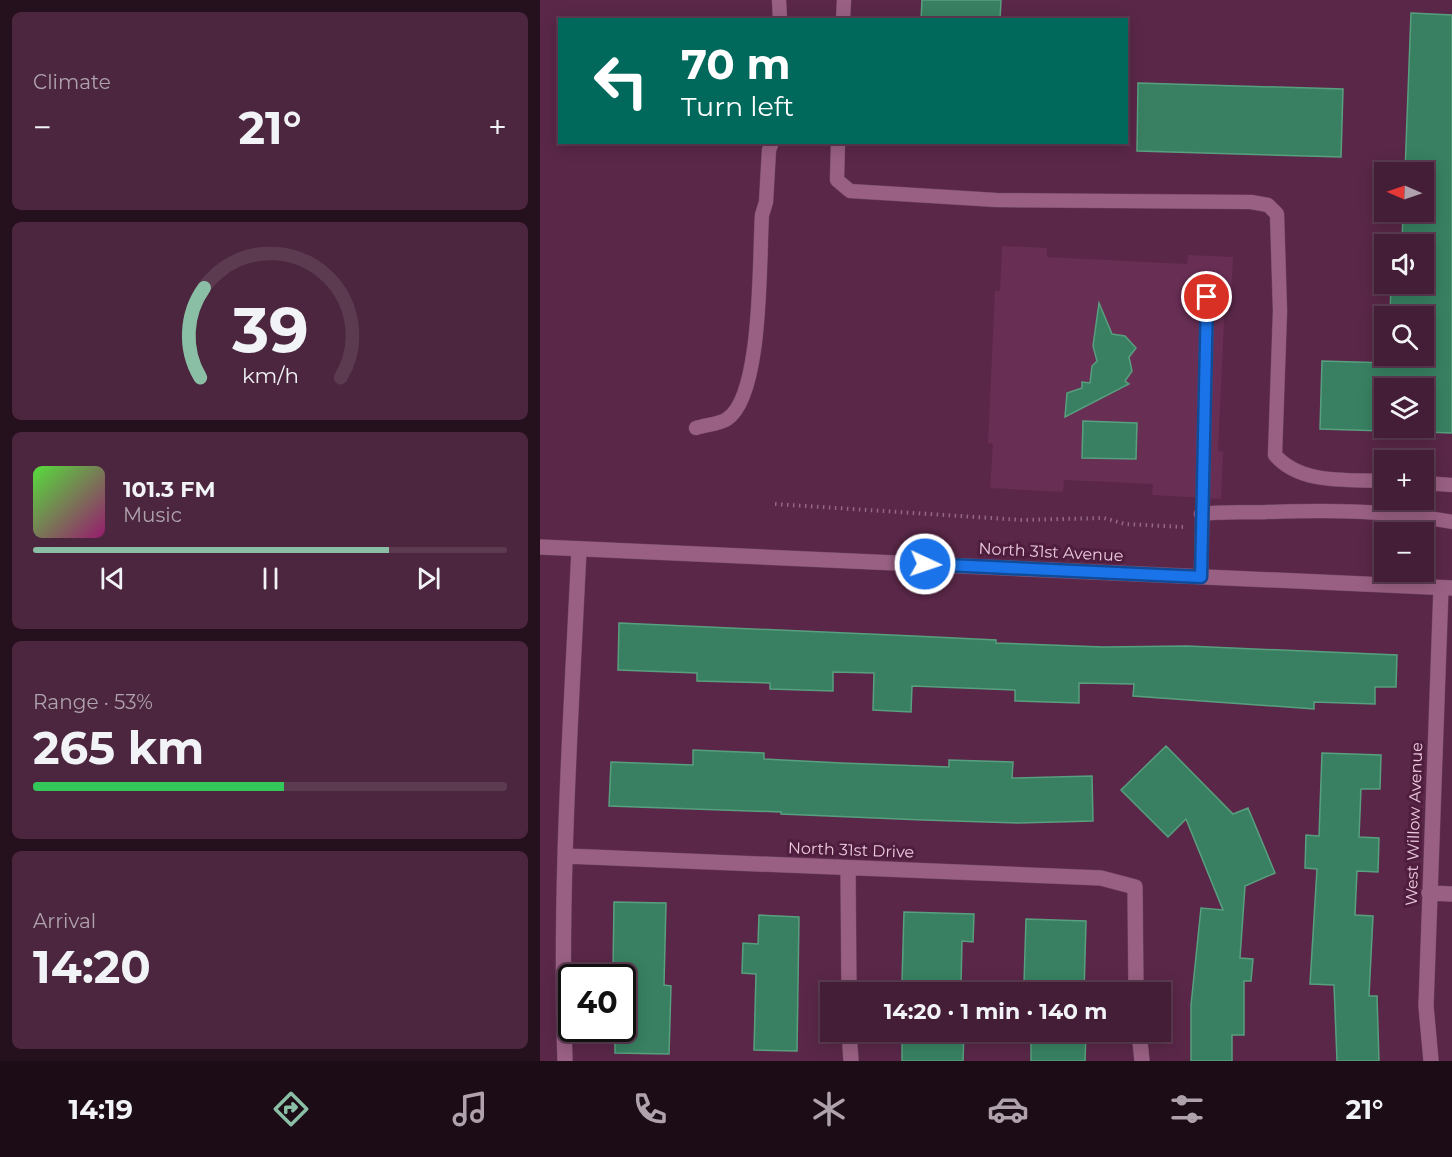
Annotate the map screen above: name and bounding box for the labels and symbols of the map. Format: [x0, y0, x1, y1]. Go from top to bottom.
north arrow [1374, 162, 1434, 222]
pin [1181, 271, 1232, 322]
position arrow [893, 532, 957, 596]
street label: North 31st Avenue [978, 539, 1124, 565]
street label: West Willow Avenue [1402, 742, 1426, 906]
street label: North 31st Drive [788, 838, 914, 862]
speed limit sign: 40 [558, 964, 636, 1042]

